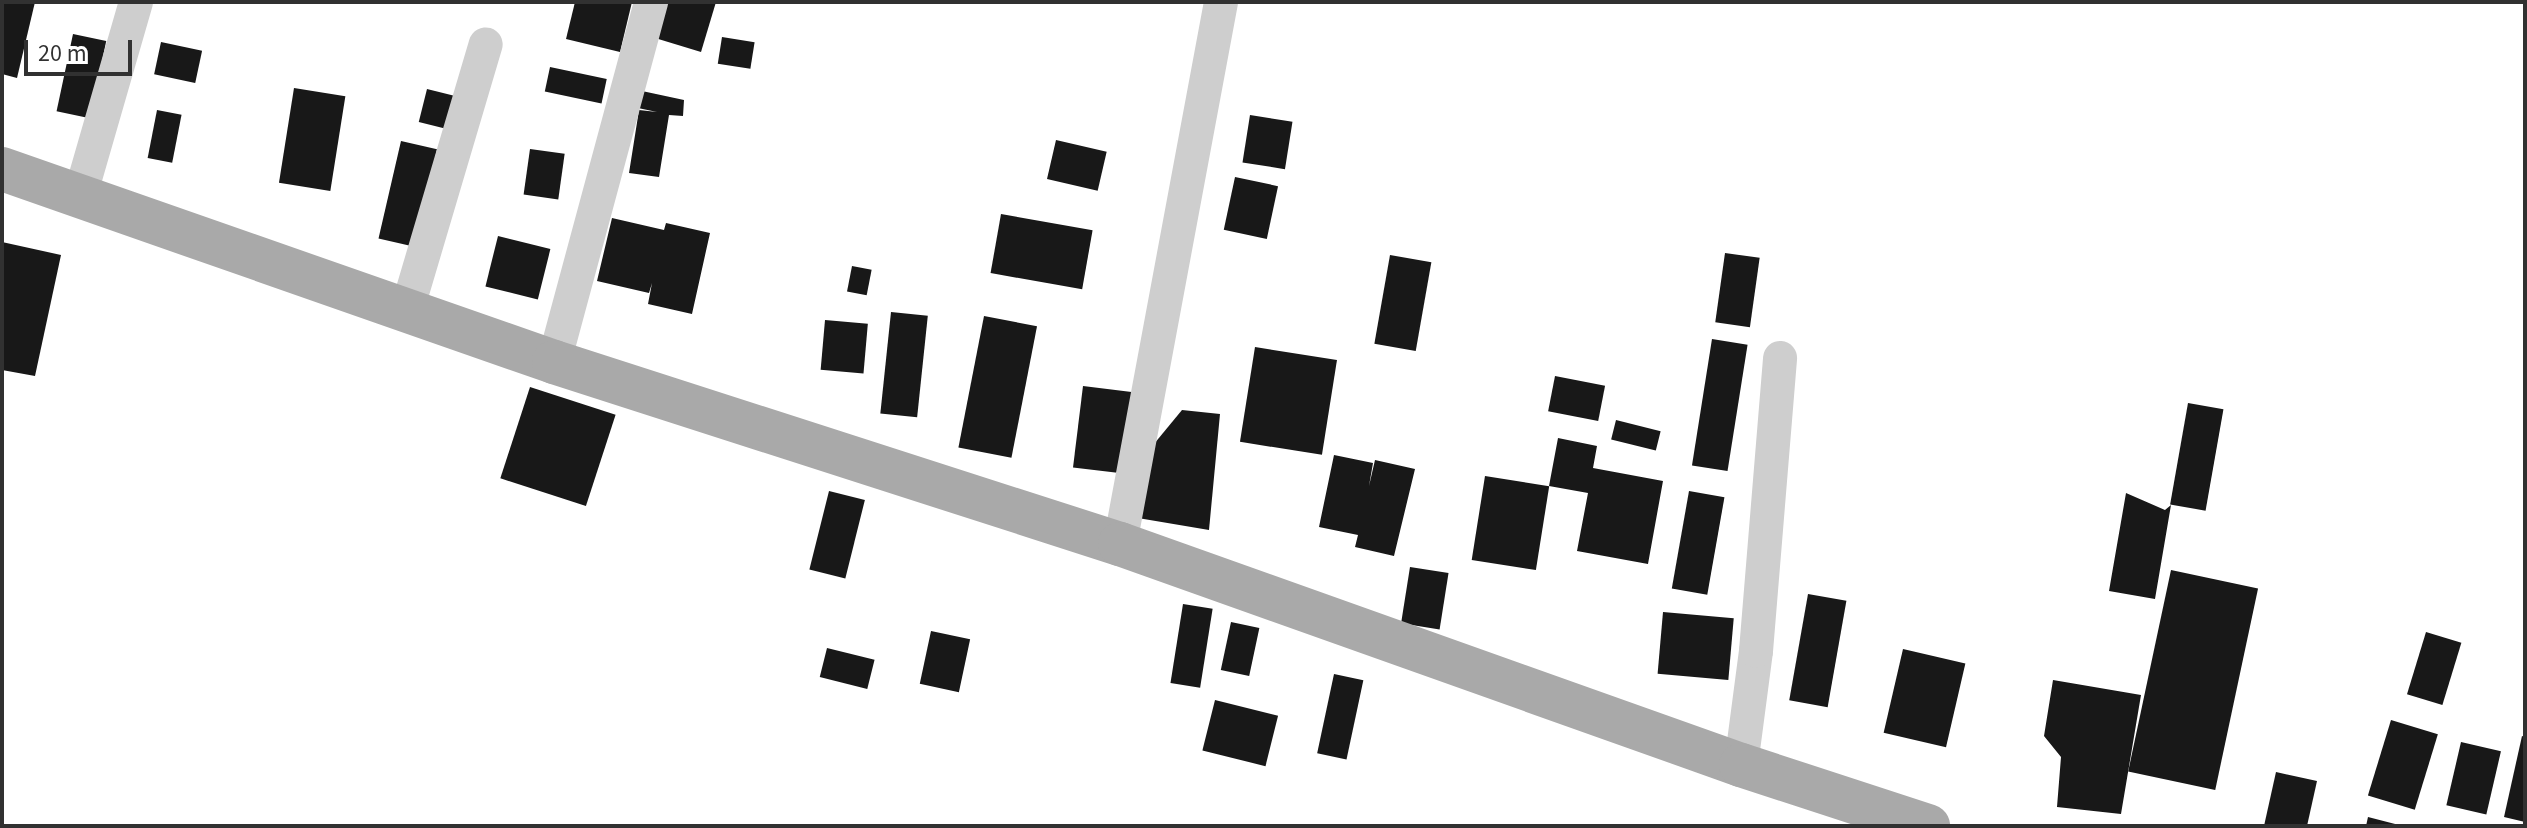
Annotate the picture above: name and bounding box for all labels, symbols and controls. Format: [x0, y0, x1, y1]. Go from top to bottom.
scale bar [28, 24, 136, 74]
text: 20 m [38, 36, 87, 71]

